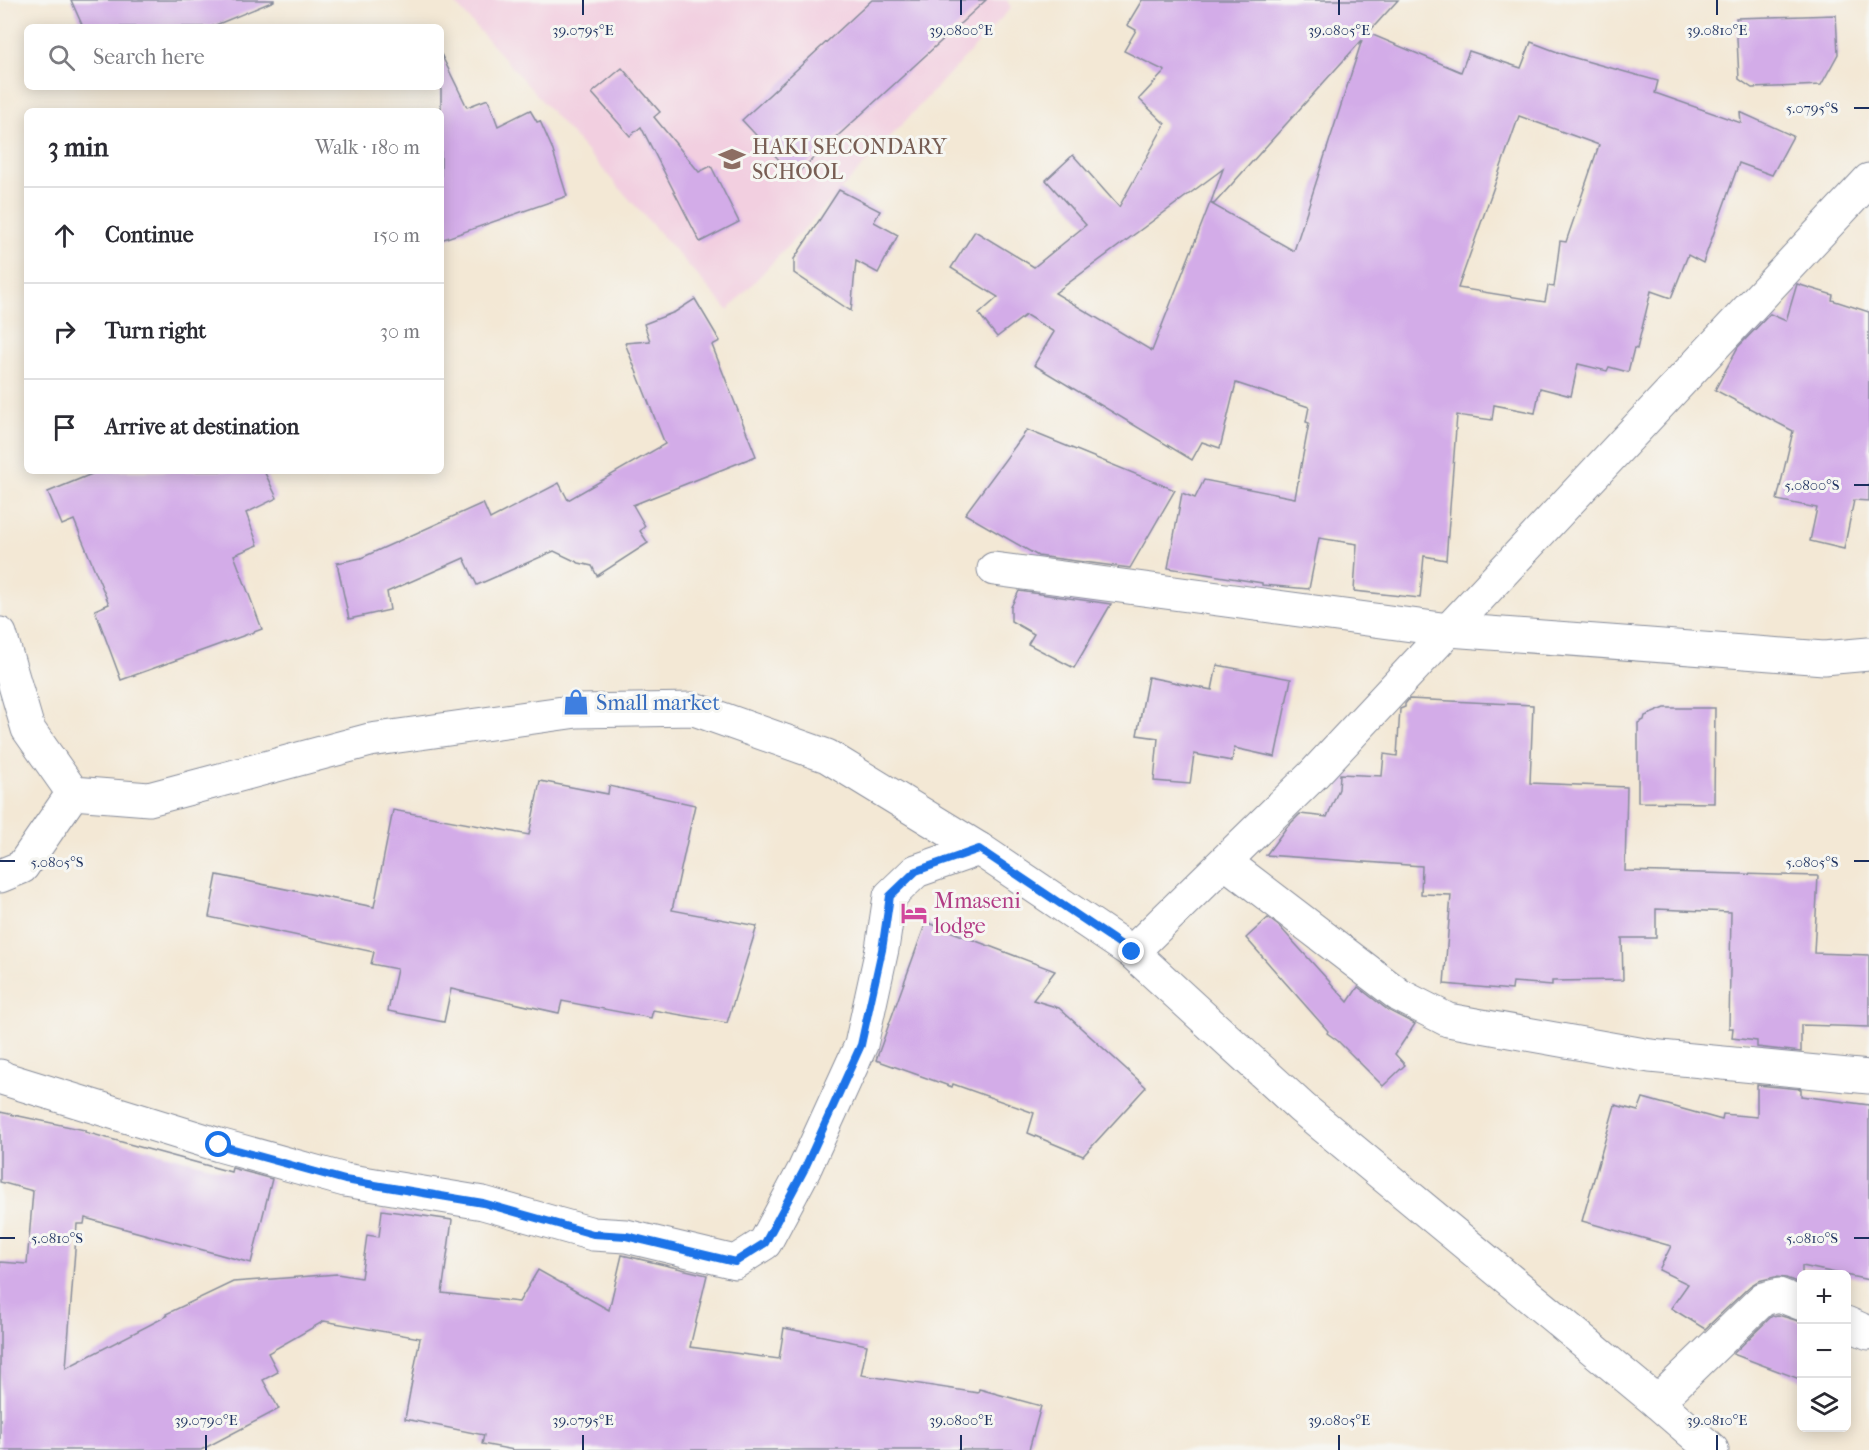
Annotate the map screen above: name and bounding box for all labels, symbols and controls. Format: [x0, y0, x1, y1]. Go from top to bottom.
text: 39.0795°E [552, 21, 614, 39]
text: 39.0800°E [929, 21, 993, 39]
text: 39.0805°E [1308, 21, 1370, 39]
text: 39.0810°E [1687, 21, 1747, 39]
search box [24, 24, 444, 90]
icon: search [45, 41, 78, 74]
text: Search here [93, 44, 205, 70]
text: 5.0795°S [1786, 99, 1838, 117]
text: 3 min [48, 132, 109, 163]
place label: HAKI SECONDARY SCHOOL [752, 134, 948, 185]
text: Walk · 180 m [315, 136, 420, 159]
school or university icon: HAKI SECONDARY SCHOOL [717, 144, 747, 174]
icon: ahead [48, 219, 81, 252]
text: Continue [105, 222, 194, 248]
text: 150 m [372, 224, 420, 247]
icon: right [48, 315, 81, 348]
text: Turn right [105, 318, 206, 344]
text: 30 m [380, 320, 420, 343]
icon: arrive [48, 411, 81, 444]
text: Arrive at destination [105, 414, 299, 440]
text: 5.0800°S [1785, 476, 1840, 494]
shop icon: Small market [561, 687, 591, 717]
place label: Small market [596, 690, 720, 716]
text: 5.0805°S [30, 853, 84, 871]
text: 5.0805°S [1785, 853, 1839, 871]
place label: Mmaseni lodge [933, 888, 1021, 939]
hotel icon: Mmaseni lodge [899, 898, 929, 928]
route end [1118, 938, 1144, 964]
route start [205, 1131, 231, 1157]
text: 5.0810°S [31, 1229, 83, 1247]
text: 5.0810°S [1786, 1229, 1838, 1247]
map controls [1797, 1270, 1851, 1432]
button: + [1797, 1270, 1851, 1324]
button: − [1797, 1324, 1851, 1378]
button: layers [1797, 1378, 1851, 1432]
text: 39.0790°E [174, 1411, 238, 1429]
text: 39.0795°E [552, 1411, 614, 1429]
text: 39.0800°E [929, 1411, 993, 1429]
text: 39.0805°E [1308, 1411, 1370, 1429]
text: 39.0810°E [1687, 1411, 1747, 1429]

